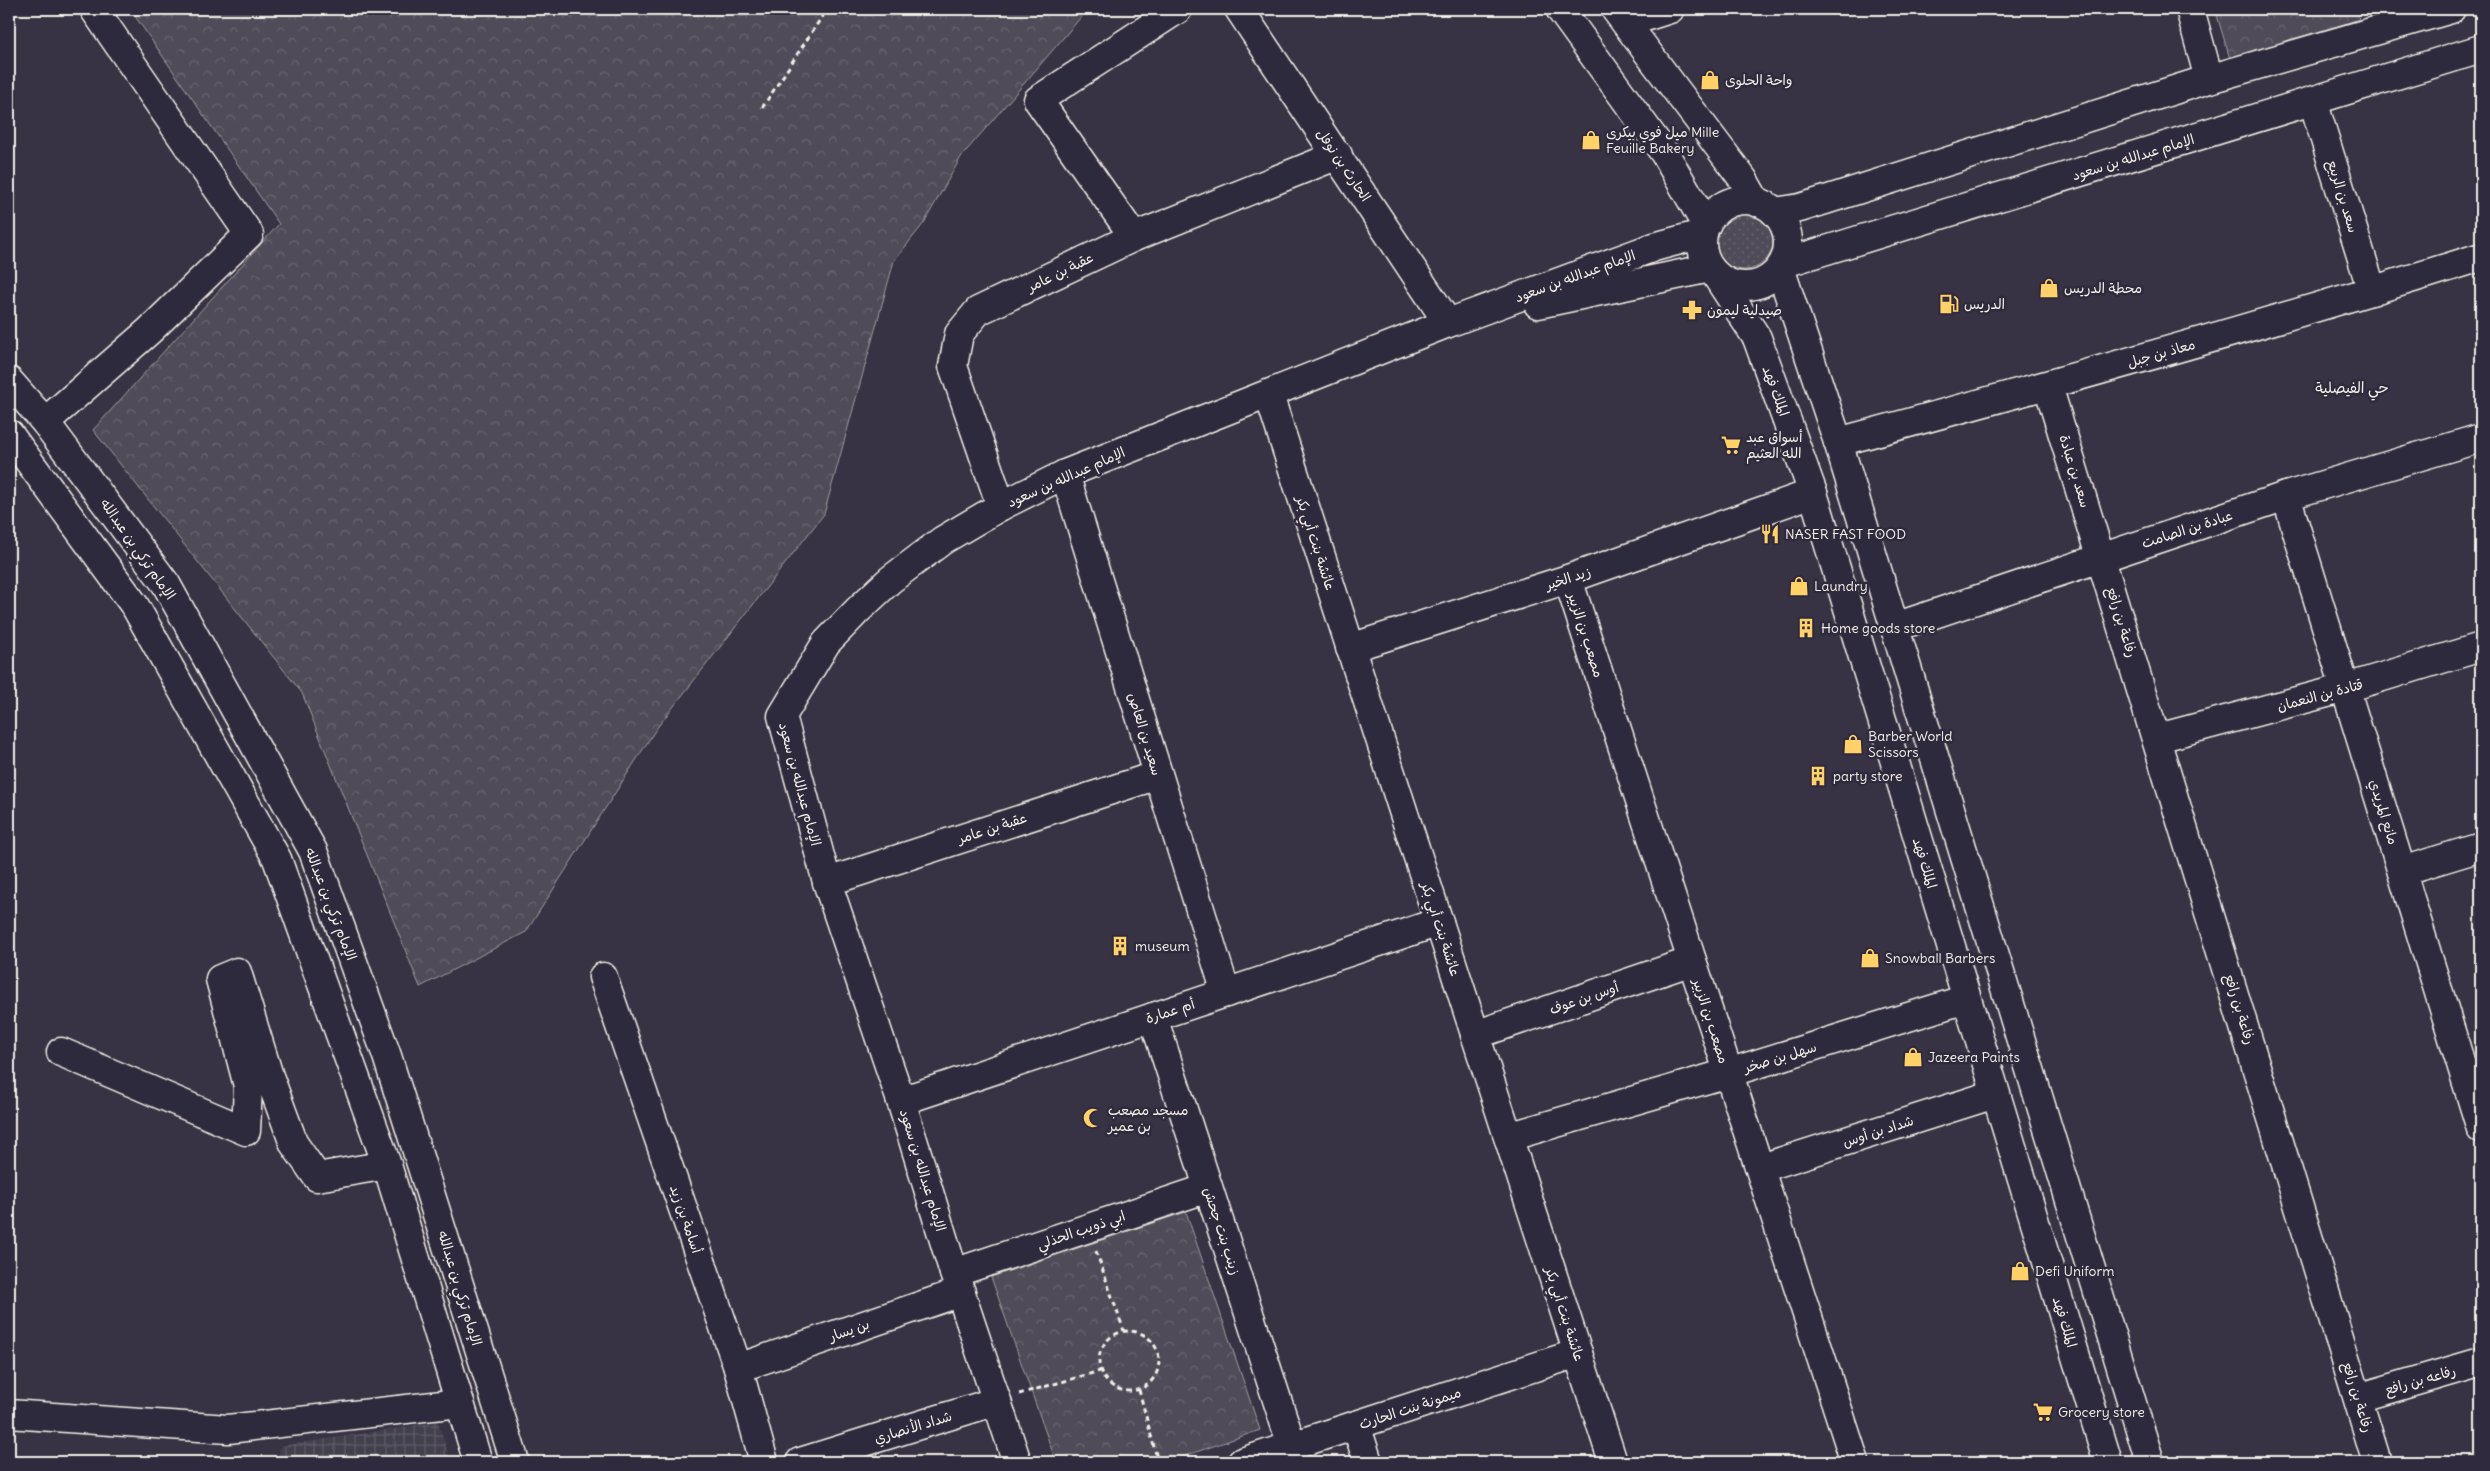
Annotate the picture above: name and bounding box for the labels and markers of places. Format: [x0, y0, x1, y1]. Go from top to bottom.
shop icon: واحة الحلوى [1699, 69, 1721, 91]
place label: واحة الحلوى [1725, 71, 1793, 90]
place label: ميل فوي بيكري Mille Feuille Bakery [1606, 123, 1719, 157]
shop icon: ميل فوي بيكري Mille Feuille Bakery [1580, 129, 1602, 151]
shop icon: محطة الدريس [2038, 277, 2060, 299]
place label: محطة الدريس [2064, 279, 2142, 297]
fuel station icon: الدريس [1938, 293, 1960, 315]
place label: الدريس [1964, 295, 2005, 313]
pharmacy icon: صيدلية ليمون [1681, 299, 1703, 321]
place label: صيدلية ليمون [1707, 301, 1782, 319]
place label: أسواق عبد الله العثيم [1746, 428, 1803, 464]
supermarket icon: أسواق عبد الله العثيم [1720, 434, 1742, 456]
restaurant icon: NASER FAST FOOD [1759, 523, 1781, 545]
place label: NASER FAST FOOD [1785, 525, 1906, 543]
shop icon: Laundry [1788, 575, 1810, 597]
place label: Laundry [1814, 577, 1868, 595]
building icon: Home goods store [1795, 617, 1817, 639]
place label: Home goods store [1821, 619, 1935, 637]
place label: Barber World Scissors [1868, 727, 1952, 761]
shop icon: Barber World Scissors [1842, 733, 1864, 755]
building icon: party store [1807, 765, 1829, 787]
place label: party store [1833, 767, 1902, 785]
building icon: museum [1109, 935, 1131, 957]
place label: museum [1135, 937, 1190, 955]
shop icon: Snowball Barbers [1859, 947, 1881, 969]
place label: Snowball Barbers [1885, 949, 1995, 967]
shop icon: Jazeera Paints [1902, 1046, 1924, 1068]
place label: Jazeera Paints [1928, 1048, 2020, 1066]
place label: مسجد مصعب بن عمير [1107, 1101, 1188, 1135]
mosque icon: مسجد مصعب بن عمير [1082, 1107, 1104, 1129]
shop icon: Defi Uniform [2009, 1260, 2031, 1282]
place label: Defi Uniform [2035, 1262, 2114, 1280]
supermarket icon: Grocery store [2032, 1401, 2054, 1423]
place label: Grocery store [2058, 1403, 2145, 1421]

